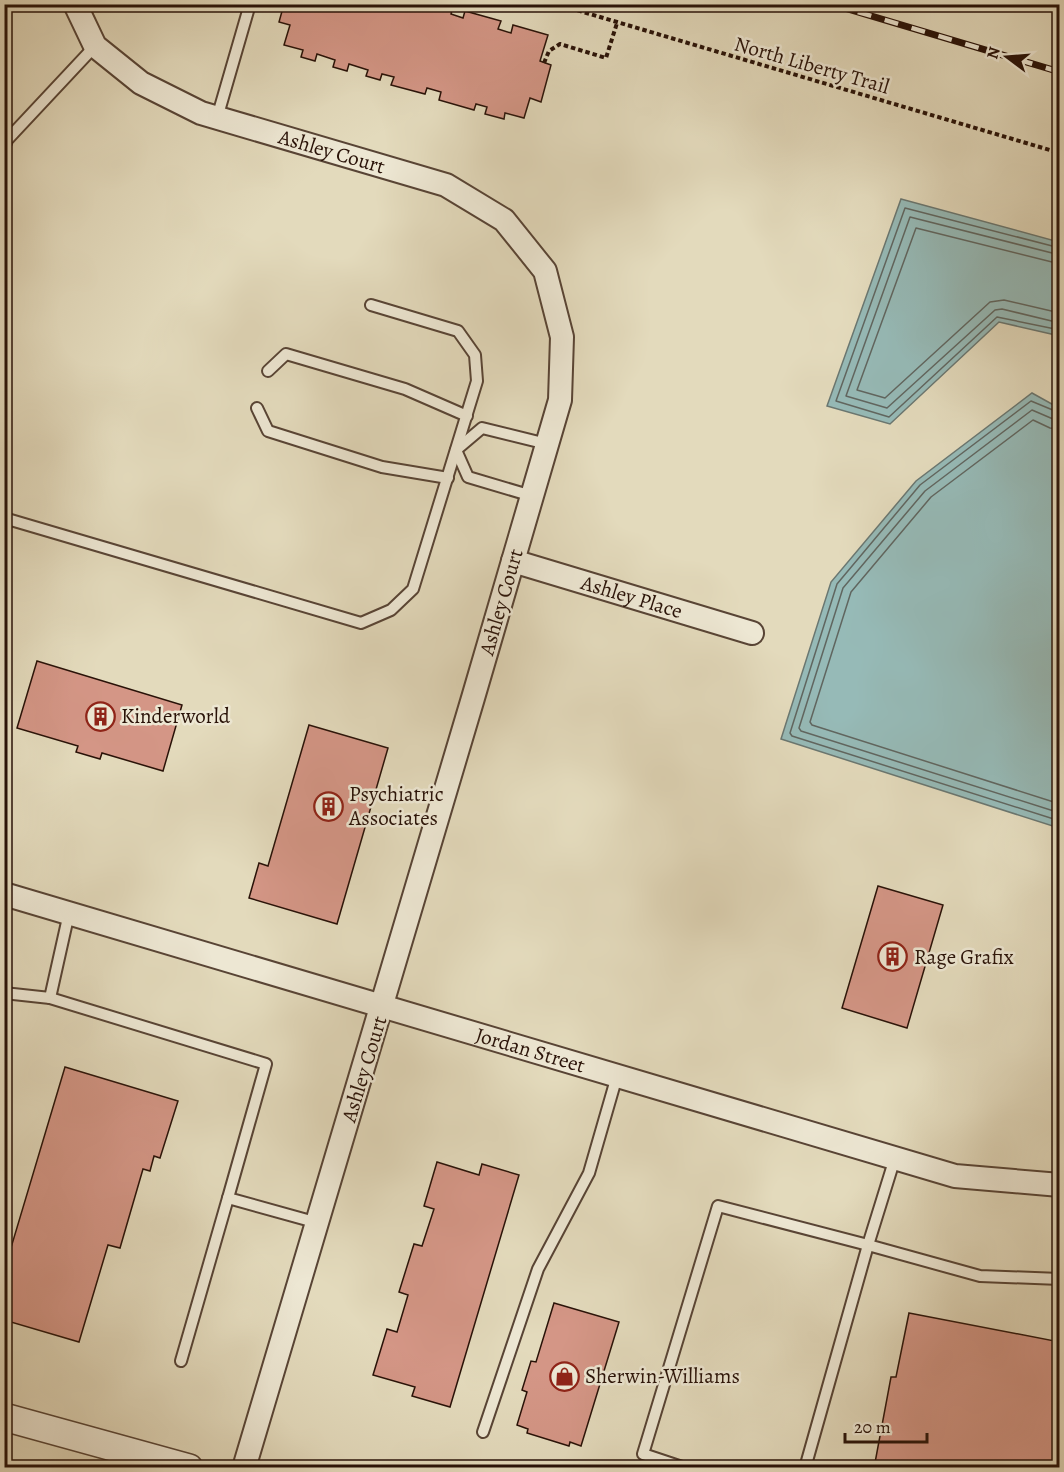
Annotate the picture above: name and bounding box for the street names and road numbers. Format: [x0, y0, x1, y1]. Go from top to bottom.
street label: North Liberty Trail [731, 29, 893, 101]
street label: Ashley Court [274, 122, 388, 180]
street label: Ashley Court [472, 545, 530, 659]
street label: Ashley Place [577, 568, 686, 625]
street label: Ashley Court [334, 1012, 393, 1126]
street label: Jordan Street [472, 1021, 588, 1080]

